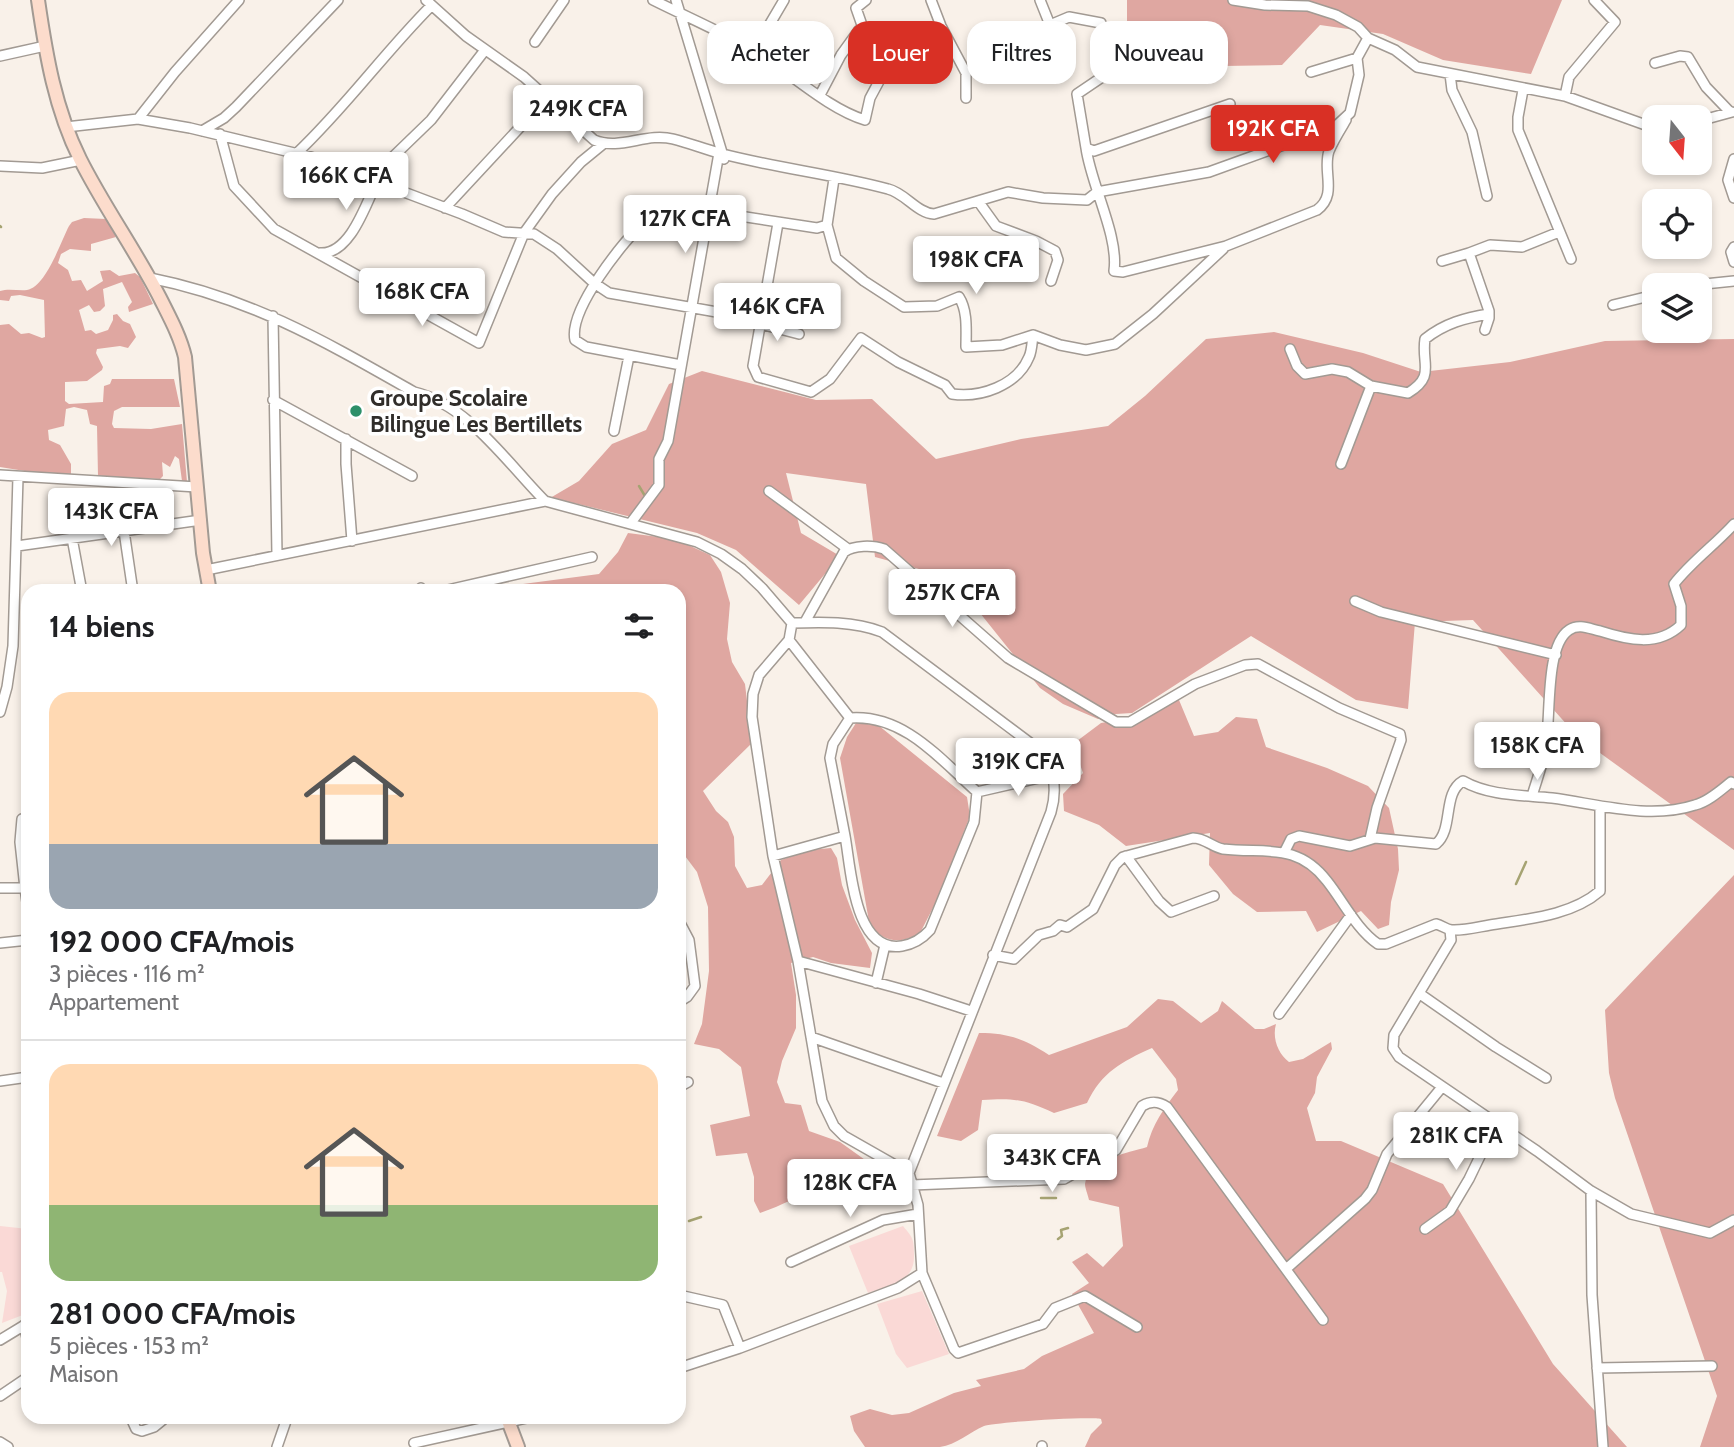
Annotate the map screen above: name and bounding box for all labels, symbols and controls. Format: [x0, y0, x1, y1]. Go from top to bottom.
chip: Acheter [707, 21, 834, 84]
chip: Louer [848, 21, 953, 84]
chip: Filtres [967, 21, 1076, 84]
chip: Nouveau [1090, 21, 1228, 84]
pin: 249K CFA [506, 86, 650, 145]
text: 249K CFA [529, 94, 627, 122]
north arrow [1642, 105, 1712, 175]
map controls [1642, 105, 1712, 343]
pin: 192K CFA [1201, 106, 1345, 165]
text: 192K CFA [1227, 114, 1319, 142]
pin: 166K CFA [274, 152, 418, 212]
text: 166K CFA [299, 161, 393, 189]
button: locate [1642, 189, 1712, 259]
pin: 127K CFA [613, 196, 757, 255]
text: 127K CFA [639, 204, 731, 232]
pin: 198K CFA [904, 236, 1048, 296]
text: 198K CFA [929, 245, 1023, 273]
pin: 168K CFA [350, 268, 494, 328]
button: layers [1642, 273, 1712, 343]
text: 168K CFA [375, 277, 469, 305]
pin: 146K CFA [705, 284, 849, 343]
text: 146K CFA [730, 292, 824, 320]
place label: Groupe Scolaire Bilingue Les Bertillets [370, 384, 582, 438]
marker: Groupe Scolaire Bilingue Les Bertillets [348, 403, 364, 419]
pin: 143K CFA [39, 489, 183, 548]
text: 143K CFA [64, 497, 158, 525]
pin: 257K CFA [880, 570, 1024, 629]
text: 257K CFA [904, 578, 1000, 606]
icon: filters [620, 607, 658, 645]
text: 14 biens [49, 608, 154, 645]
pin: 158K CFA [1465, 722, 1609, 782]
text: 158K CFA [1490, 731, 1584, 759]
icon: home [291, 737, 417, 863]
pin: 319K CFA [946, 738, 1090, 798]
text: 319K CFA [972, 747, 1064, 775]
text: 192 000 CFA/mois [49, 923, 294, 960]
text: 3 pièces · 116 m² [49, 960, 205, 988]
text: Appartement [49, 988, 179, 1016]
icon: home [291, 1109, 417, 1235]
pin: 281K CFA [1384, 1112, 1528, 1172]
text: 281K CFA [1409, 1121, 1503, 1149]
pin: 343K CFA [980, 1134, 1124, 1194]
text: 343K CFA [1003, 1143, 1101, 1171]
pin: 128K CFA [778, 1160, 922, 1219]
text: 128K CFA [803, 1168, 897, 1196]
text: 281 000 CFA/mois [49, 1295, 295, 1332]
text: 5 pièces · 153 m² [49, 1332, 209, 1360]
text: Maison [49, 1360, 118, 1388]

